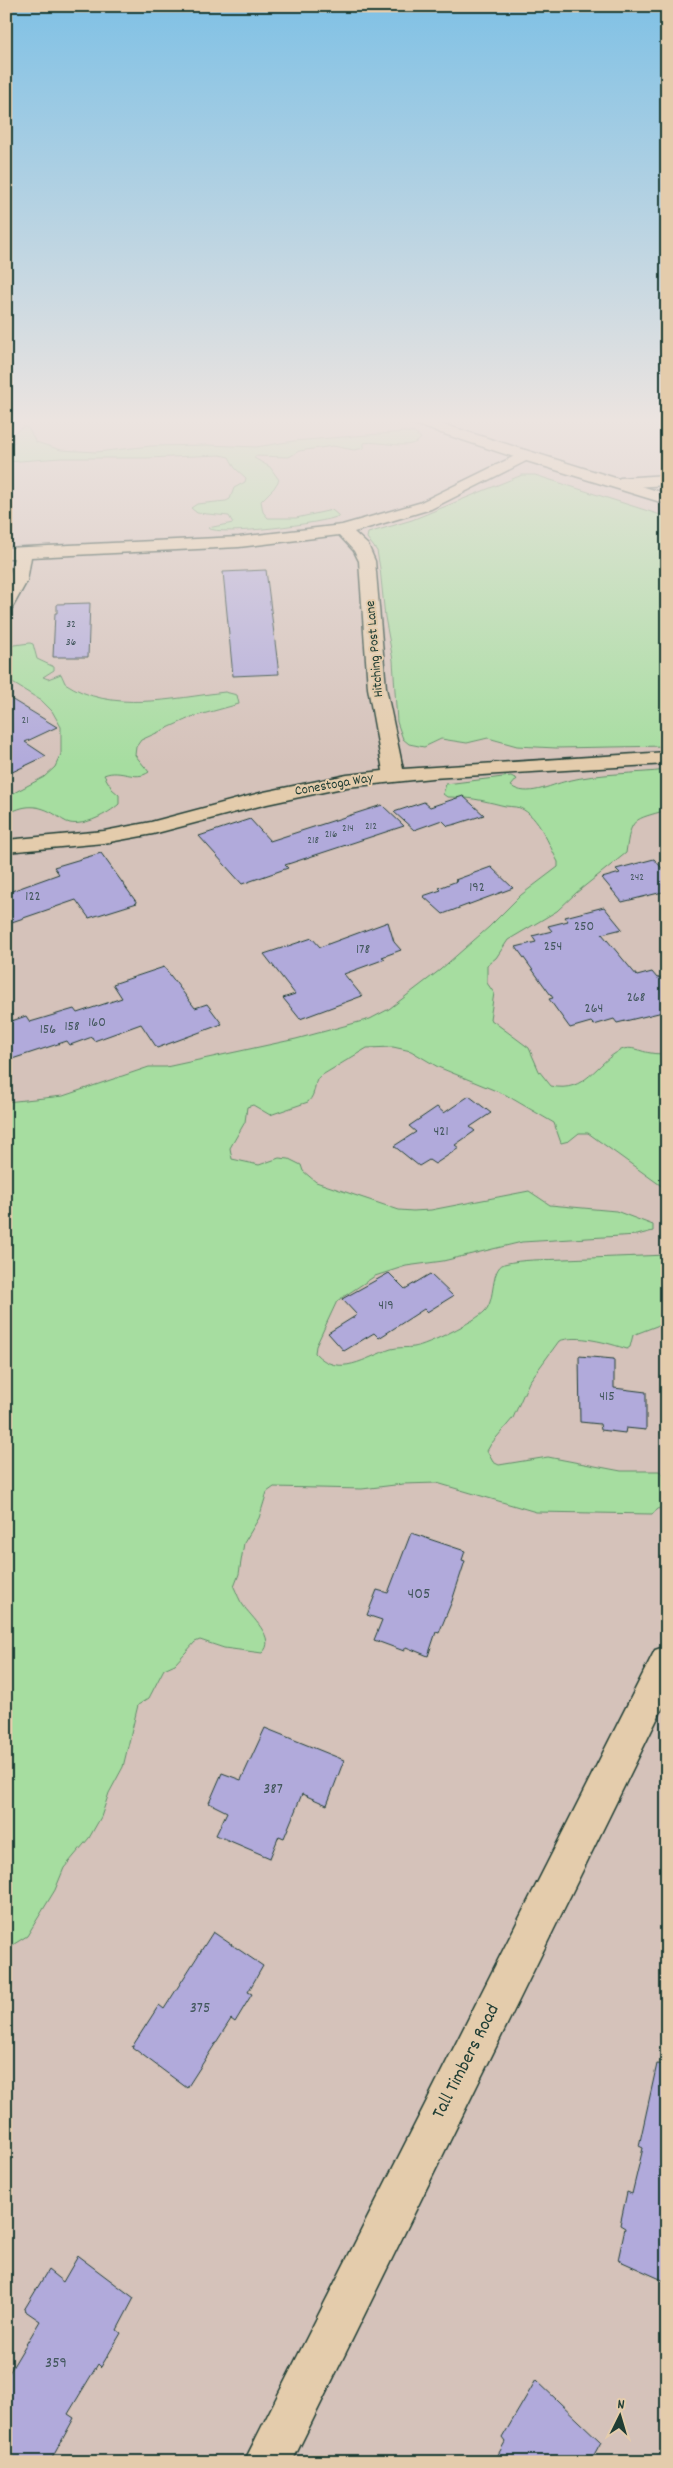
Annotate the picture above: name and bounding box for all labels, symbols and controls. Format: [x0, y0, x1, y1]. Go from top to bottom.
street label: Hitching Post Lane [361, 600, 389, 698]
house number: 32 [66, 617, 76, 633]
house number: 36 [66, 635, 76, 651]
house number: 21 [21, 713, 29, 729]
street label: Conestoga Way [293, 768, 375, 802]
house number: 212 [365, 819, 377, 835]
house number: 214 [342, 821, 354, 837]
house number: 216 [325, 827, 337, 843]
house number: 218 [307, 833, 319, 849]
house number: 242 [630, 870, 644, 886]
house number: 192 [469, 878, 485, 898]
house number: 122 [25, 887, 41, 907]
house number: 250 [574, 917, 594, 937]
house number: 254 [544, 937, 562, 957]
house number: 178 [356, 940, 370, 960]
house number: 268 [627, 988, 646, 1008]
house number: 264 [585, 999, 603, 1019]
house number: 160 [88, 1013, 106, 1033]
house number: 158 [64, 1017, 80, 1037]
house number: 156 [40, 1020, 56, 1040]
house number: 421 [434, 1122, 449, 1142]
house number: 419 [378, 1296, 394, 1316]
house number: 415 [599, 1387, 615, 1407]
house number: 405 [408, 1583, 430, 1606]
house number: 387 [263, 1778, 283, 1801]
house number: 375 [190, 1997, 210, 2020]
street label: Tall Timbers Road [426, 2000, 508, 2124]
house number: 359 [45, 2352, 67, 2375]
north arrow [596, 2390, 646, 2440]
text: N [617, 2395, 625, 2415]

